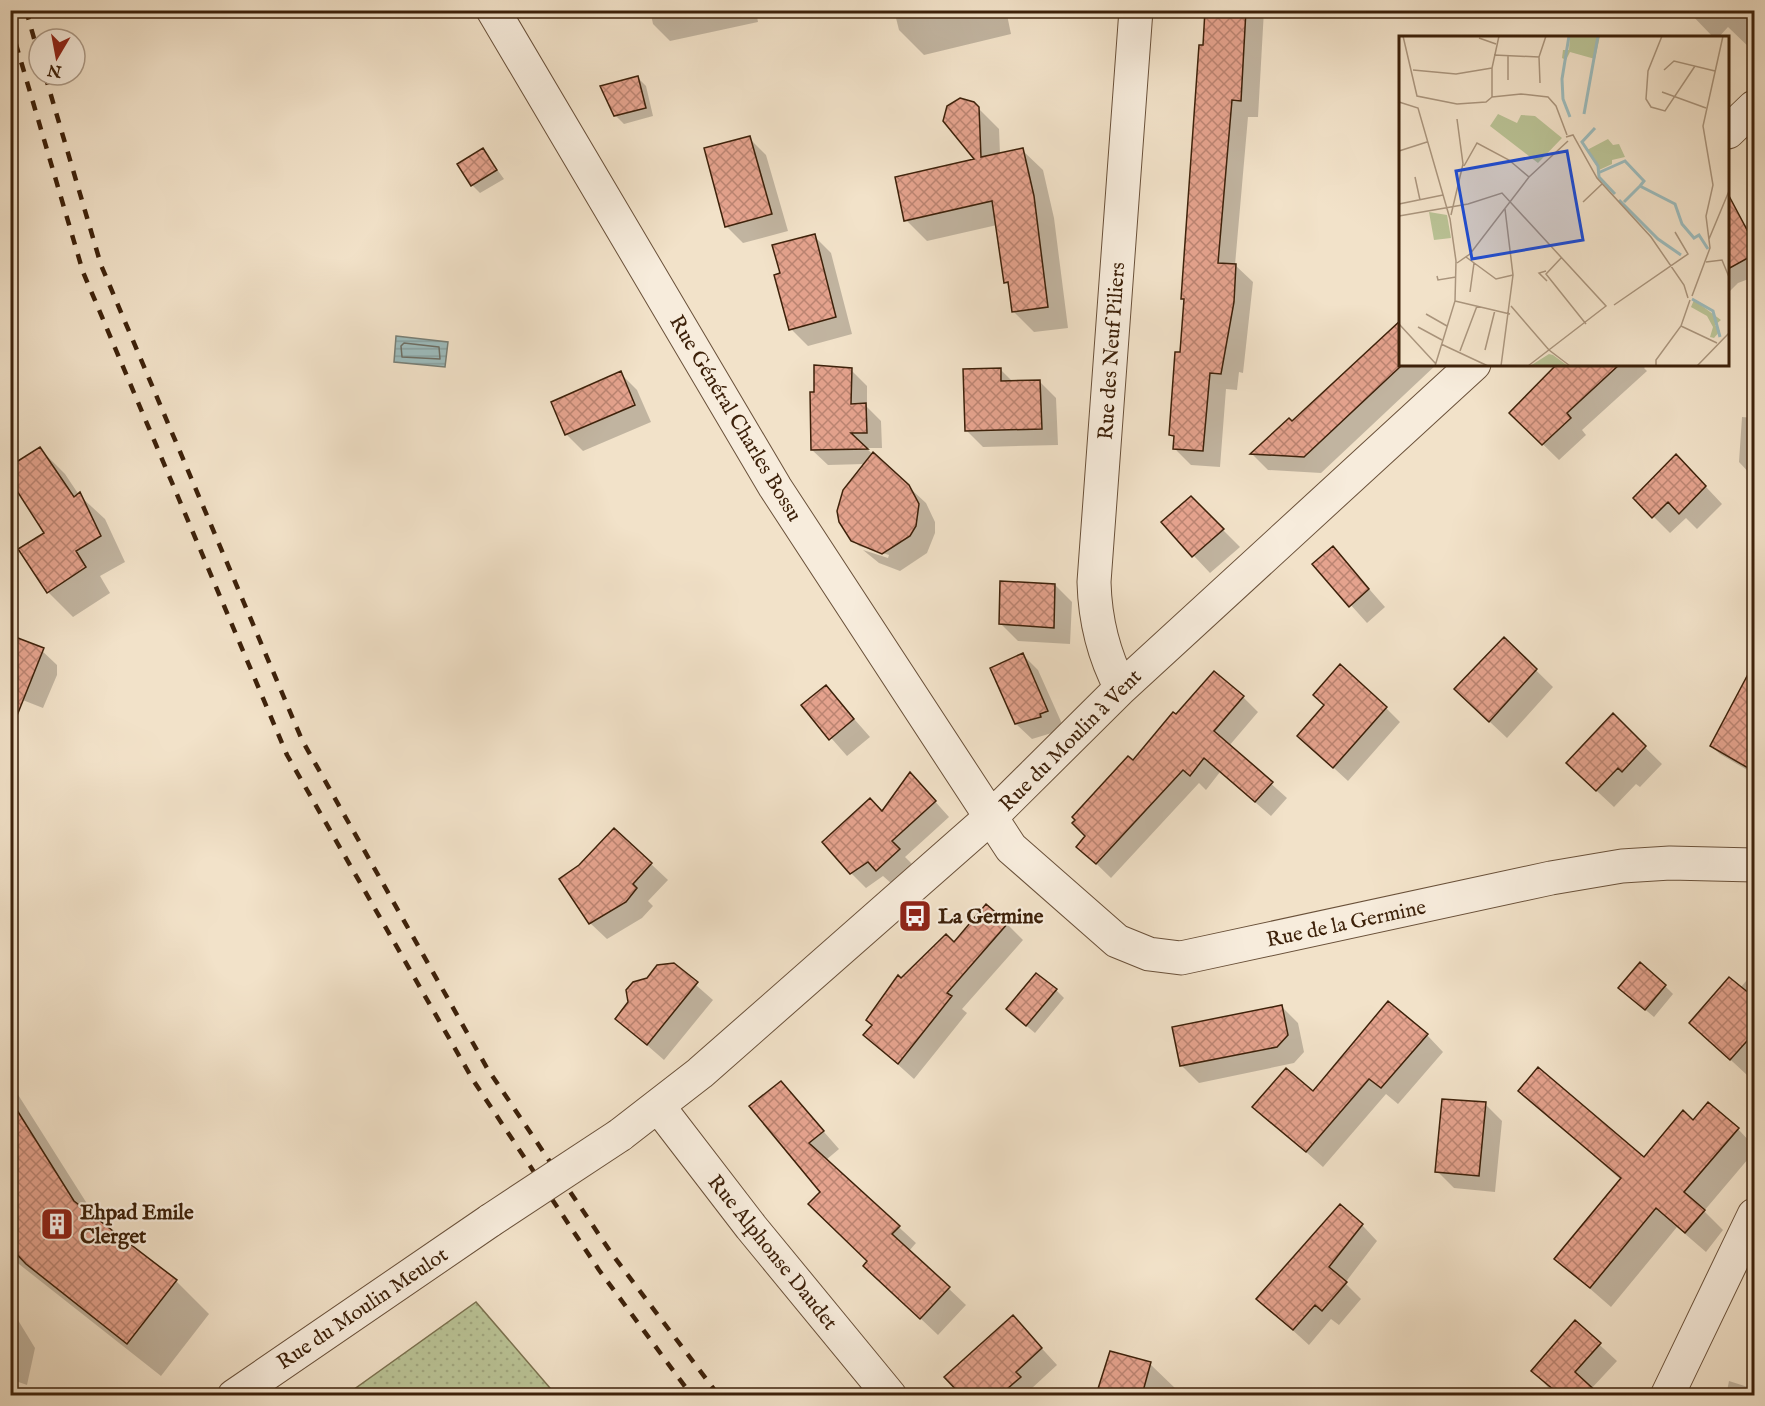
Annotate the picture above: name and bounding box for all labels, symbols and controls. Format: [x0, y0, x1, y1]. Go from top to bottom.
north arrow [27, 27, 87, 87]
inset map [1399, 36, 1729, 366]
text: N [46, 59, 64, 81]
street label: Rue des Neuf Piliers [1093, 261, 1132, 441]
street label: Rue Général Charles Bossu [662, 311, 807, 527]
street label: Rue du Moulin à Vent [994, 664, 1148, 818]
street label: Rue de la Germine [1264, 894, 1429, 955]
bus stop icon: La Germine [897, 898, 933, 934]
place label: La Germine [938, 904, 1044, 931]
street label: Rue Alphonse Daudet [701, 1170, 843, 1336]
place label: Ehpad Emile Clerget [80, 1200, 194, 1251]
building icon: Ehpad Emile Clerget [39, 1206, 75, 1242]
street label: Rue du Moulin Meulot [272, 1242, 454, 1377]

